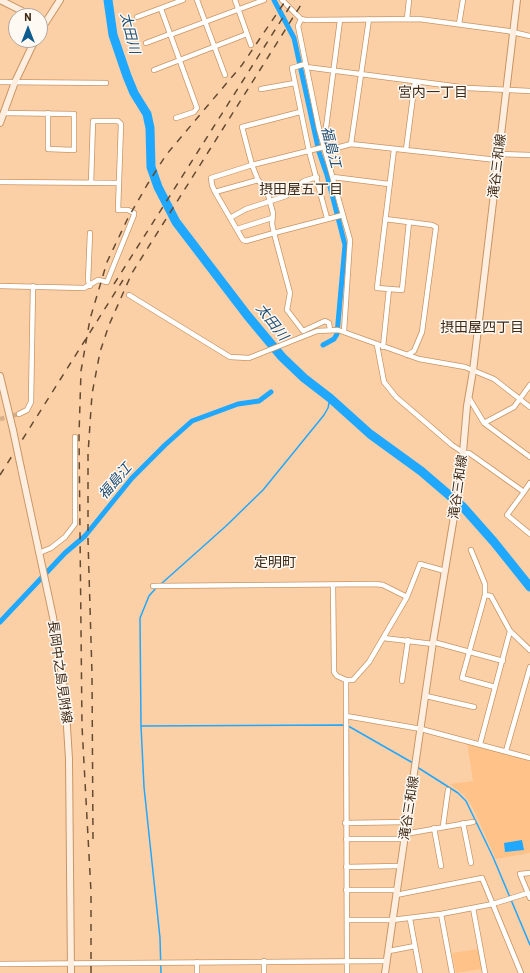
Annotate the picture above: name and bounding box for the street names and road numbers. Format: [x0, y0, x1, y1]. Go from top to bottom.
street label: 滝谷三和線 [485, 133, 509, 199]
street label: 滝谷三和線 [446, 454, 470, 520]
street label: 長岡中之島見附線 [45, 619, 75, 725]
street label: 滝谷三和線 [396, 775, 422, 841]

